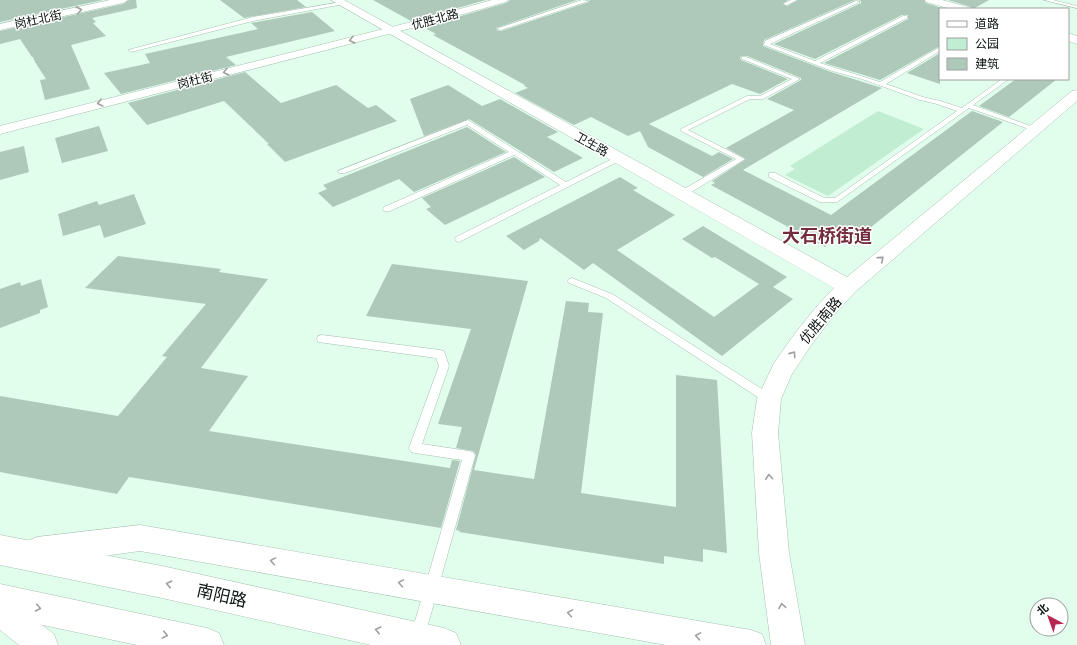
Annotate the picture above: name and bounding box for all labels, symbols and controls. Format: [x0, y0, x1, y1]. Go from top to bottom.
one-way arrow [76, 6, 82, 14]
street label: 优胜北路 [410, 6, 460, 32]
street label: 岗杜北街 [13, 7, 63, 31]
legend [939, 8, 1069, 80]
text: 道路 [975, 16, 999, 31]
one-way arrow [349, 35, 356, 43]
text: 公园 [975, 36, 999, 51]
text: 建筑 [975, 56, 999, 71]
one-way arrow [223, 67, 230, 75]
street label: 岗杜街 [176, 68, 214, 92]
one-way arrow [97, 99, 104, 107]
street label: 卫生路 [573, 129, 611, 159]
district label: 大石桥街道 [782, 224, 872, 246]
one-way arrow [876, 257, 884, 264]
street label: 优胜南路 [795, 293, 845, 347]
one-way arrow [788, 351, 795, 358]
one-way arrow [764, 474, 773, 480]
one-way arrow [270, 557, 276, 566]
street label: 南阳路 [195, 579, 249, 611]
one-way arrow [166, 580, 173, 588]
one-way arrow [398, 580, 404, 588]
north arrow [1029, 597, 1069, 637]
text: 北 [1034, 601, 1051, 618]
one-way arrow [778, 603, 787, 610]
one-way arrow [35, 604, 41, 612]
one-way arrow [567, 609, 573, 618]
one-way arrow [375, 627, 381, 635]
one-way arrow [162, 631, 169, 639]
one-way arrow [695, 632, 701, 641]

